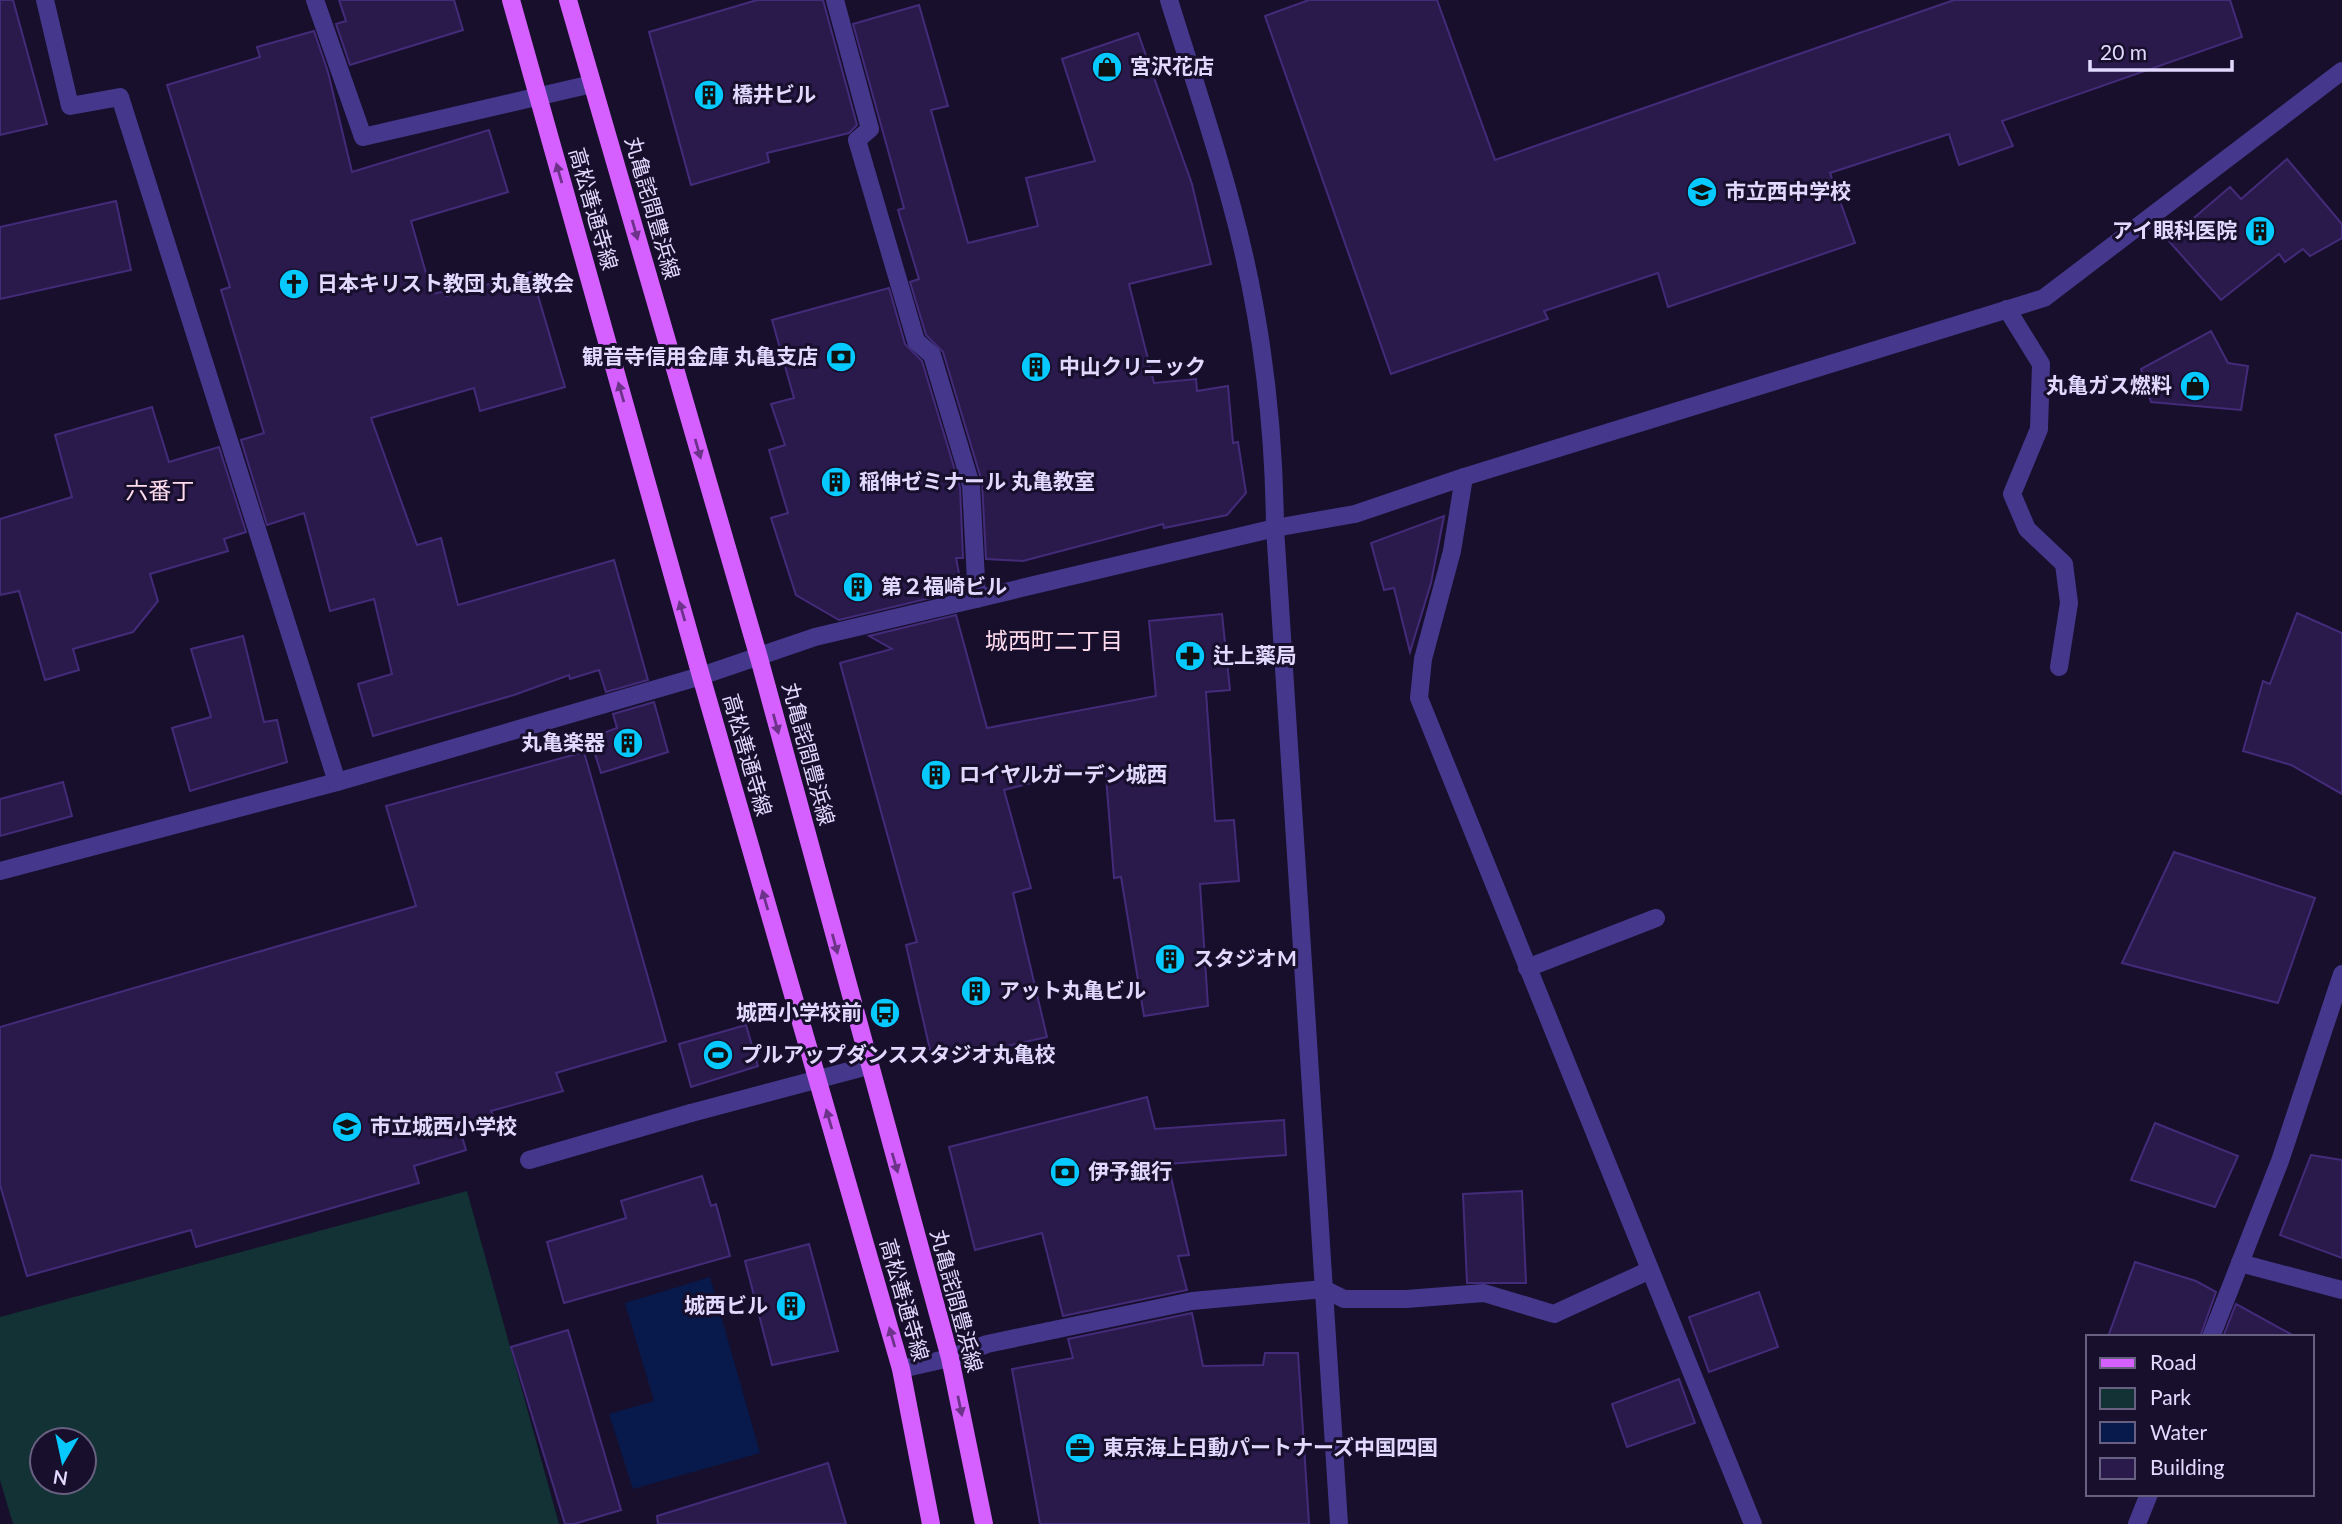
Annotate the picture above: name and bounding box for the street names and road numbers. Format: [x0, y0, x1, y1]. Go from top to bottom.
street label: 丸亀詫間豊浜線 [621, 133, 686, 282]
street label: 高松善通寺線 [565, 145, 624, 273]
street label: 丸亀詫間豊浜線 [778, 679, 841, 828]
street label: 高松善通寺線 [719, 691, 778, 819]
street label: 丸亀詫間豊浜線 [926, 1226, 989, 1375]
street label: 高松善通寺線 [876, 1236, 935, 1364]

